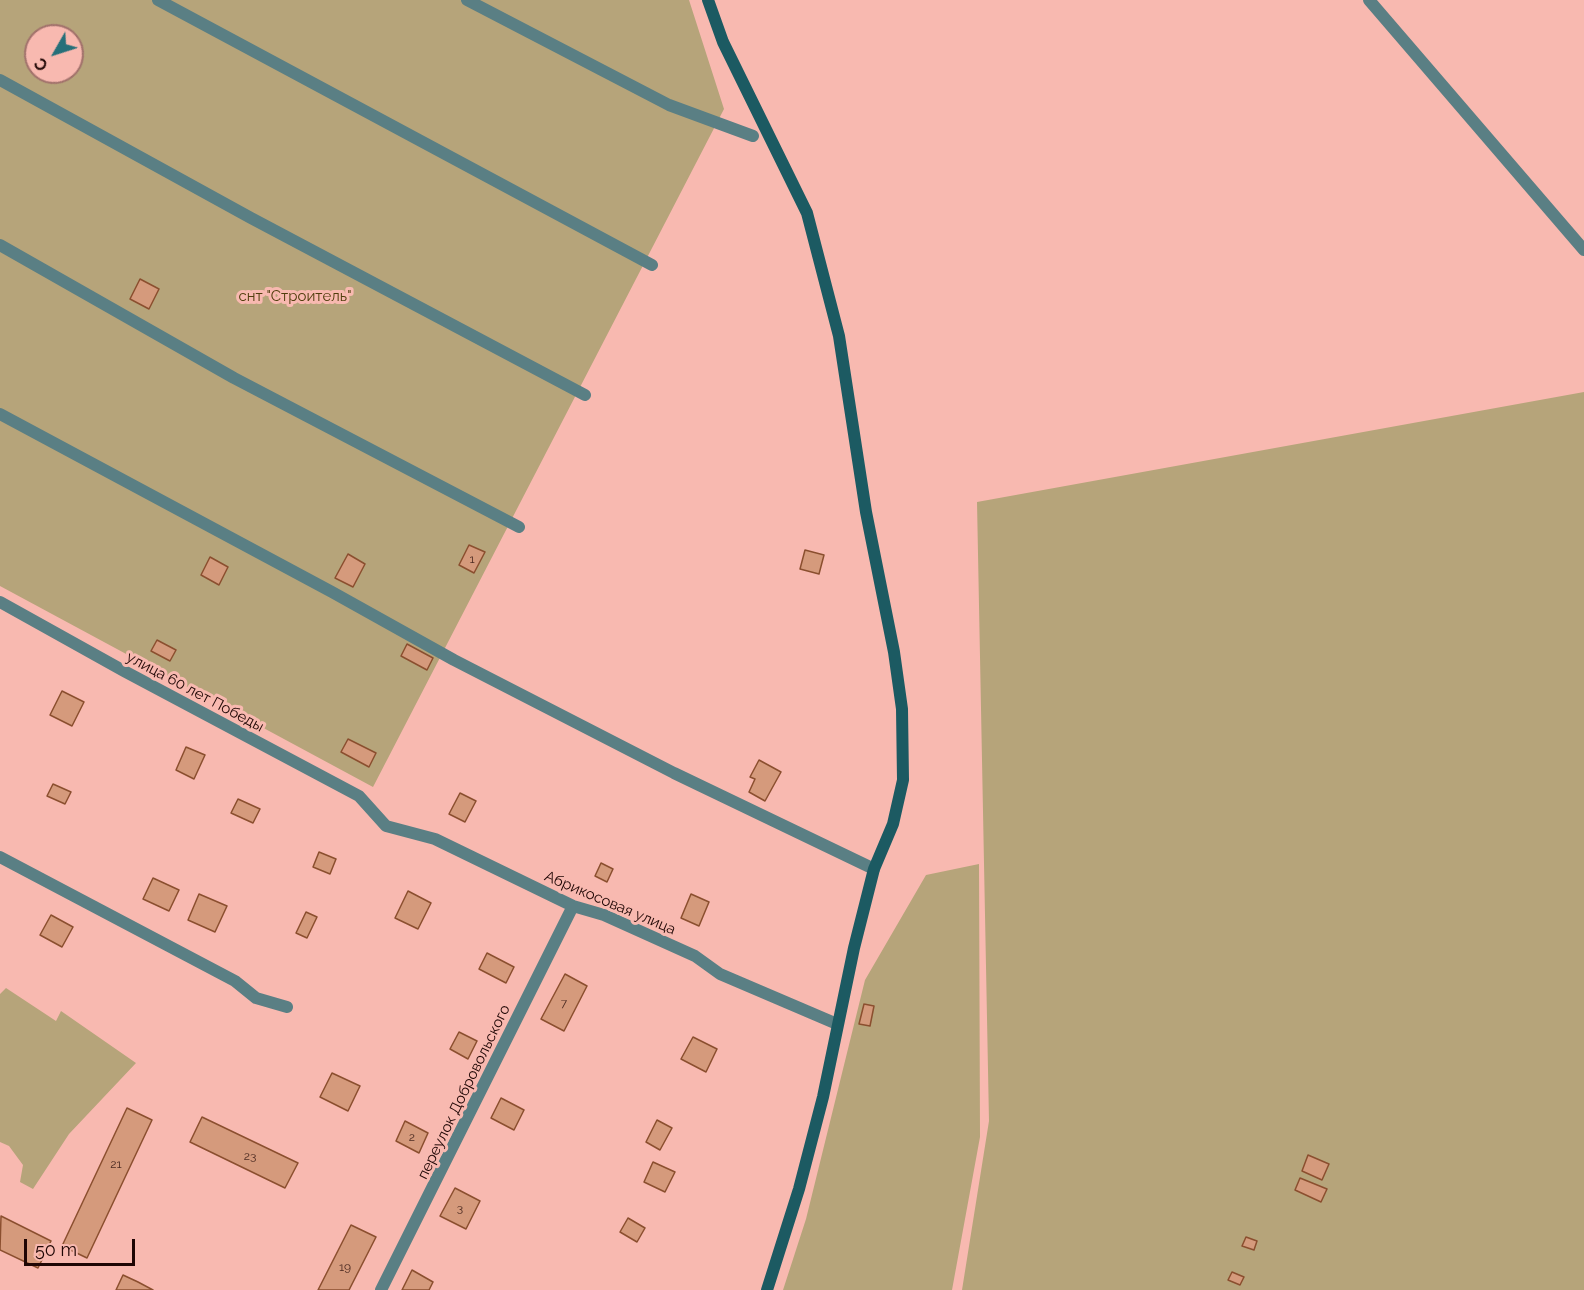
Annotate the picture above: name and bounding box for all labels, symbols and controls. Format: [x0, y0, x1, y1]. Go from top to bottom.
north arrow [24, 24, 84, 84]
text: С [30, 54, 52, 75]
park label: снт "Строитель" [238, 287, 352, 305]
house number: 1 [469, 552, 475, 566]
street label: улица 60 лет Победы [123, 648, 267, 736]
street label: Абрикосовая улица [542, 867, 678, 939]
house number: 7 [561, 996, 567, 1010]
street label: переулок Добровольского [414, 1002, 514, 1182]
house number: 2 [409, 1130, 415, 1144]
house number: 23 [244, 1149, 256, 1163]
house number: 21 [110, 1157, 122, 1171]
house number: 3 [457, 1201, 463, 1215]
scale bar [27, 1227, 138, 1265]
text: 50 m [35, 1239, 77, 1260]
house number: 19 [339, 1260, 351, 1274]

